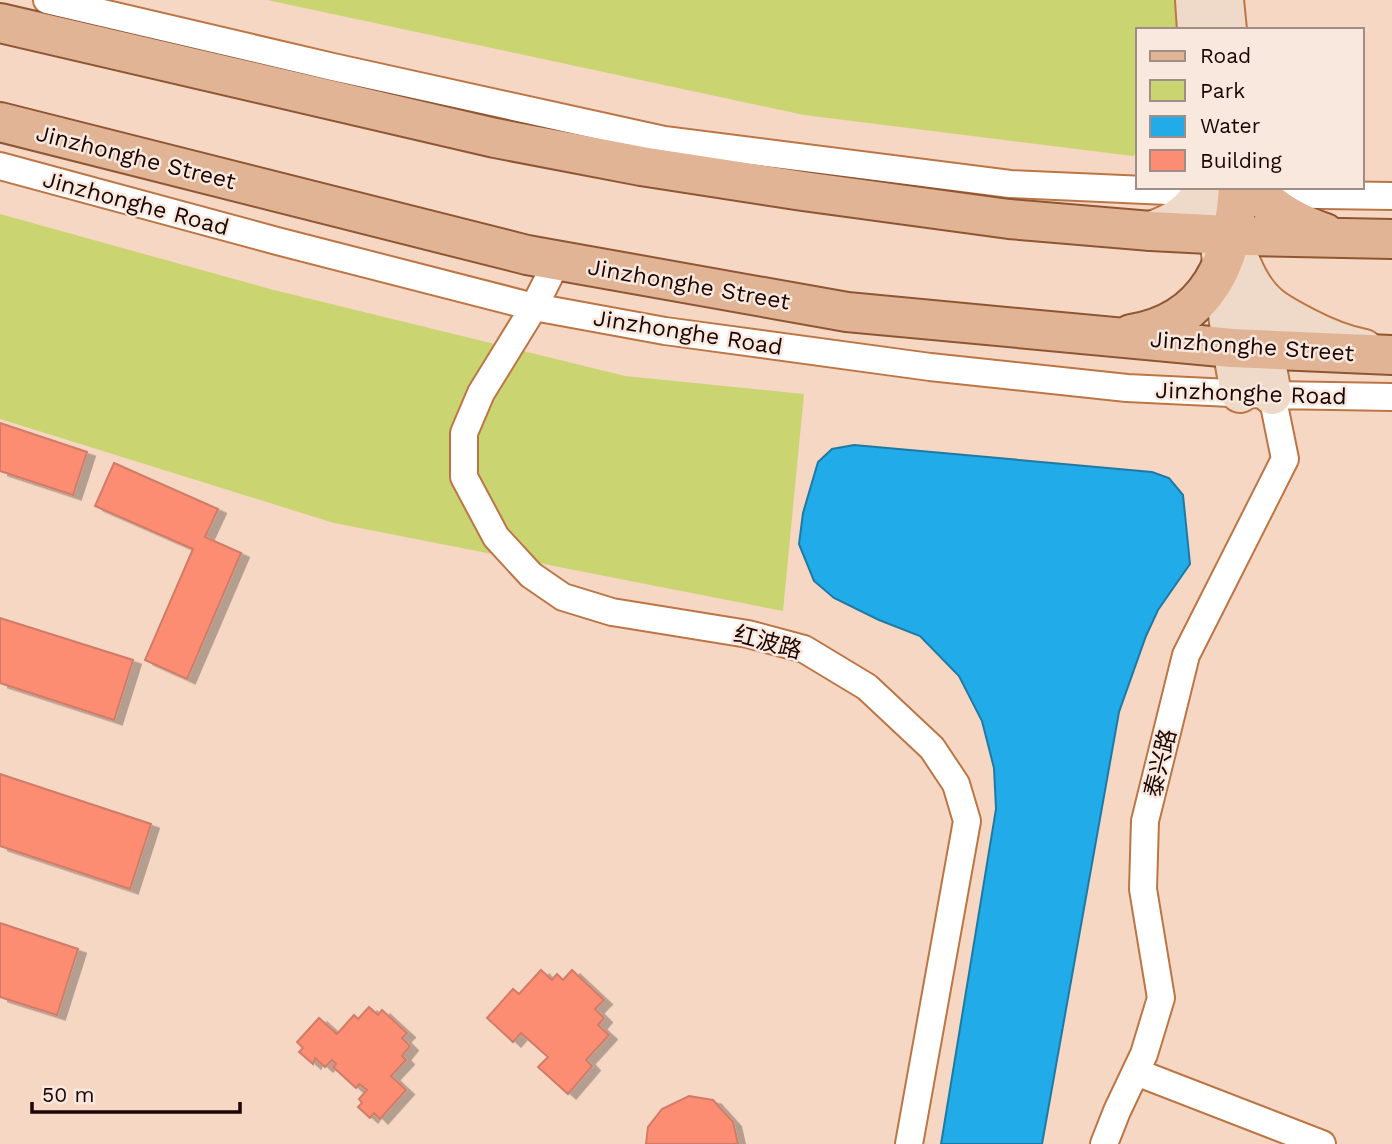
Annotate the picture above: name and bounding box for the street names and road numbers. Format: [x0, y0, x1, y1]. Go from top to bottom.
street label: Jinzhonghe Street [33, 120, 239, 195]
street label: Jinzhonghe Road [40, 166, 232, 241]
street label: Jinzhonghe Street [586, 253, 792, 316]
street label: Jinzhonghe Road [591, 304, 785, 361]
street label: Jinzhonghe Street [1149, 326, 1355, 367]
street label: Jinzhonghe Road [1155, 377, 1347, 410]
street label: 红波路 [731, 621, 805, 664]
street label: 泰兴路 [1139, 726, 1182, 800]

